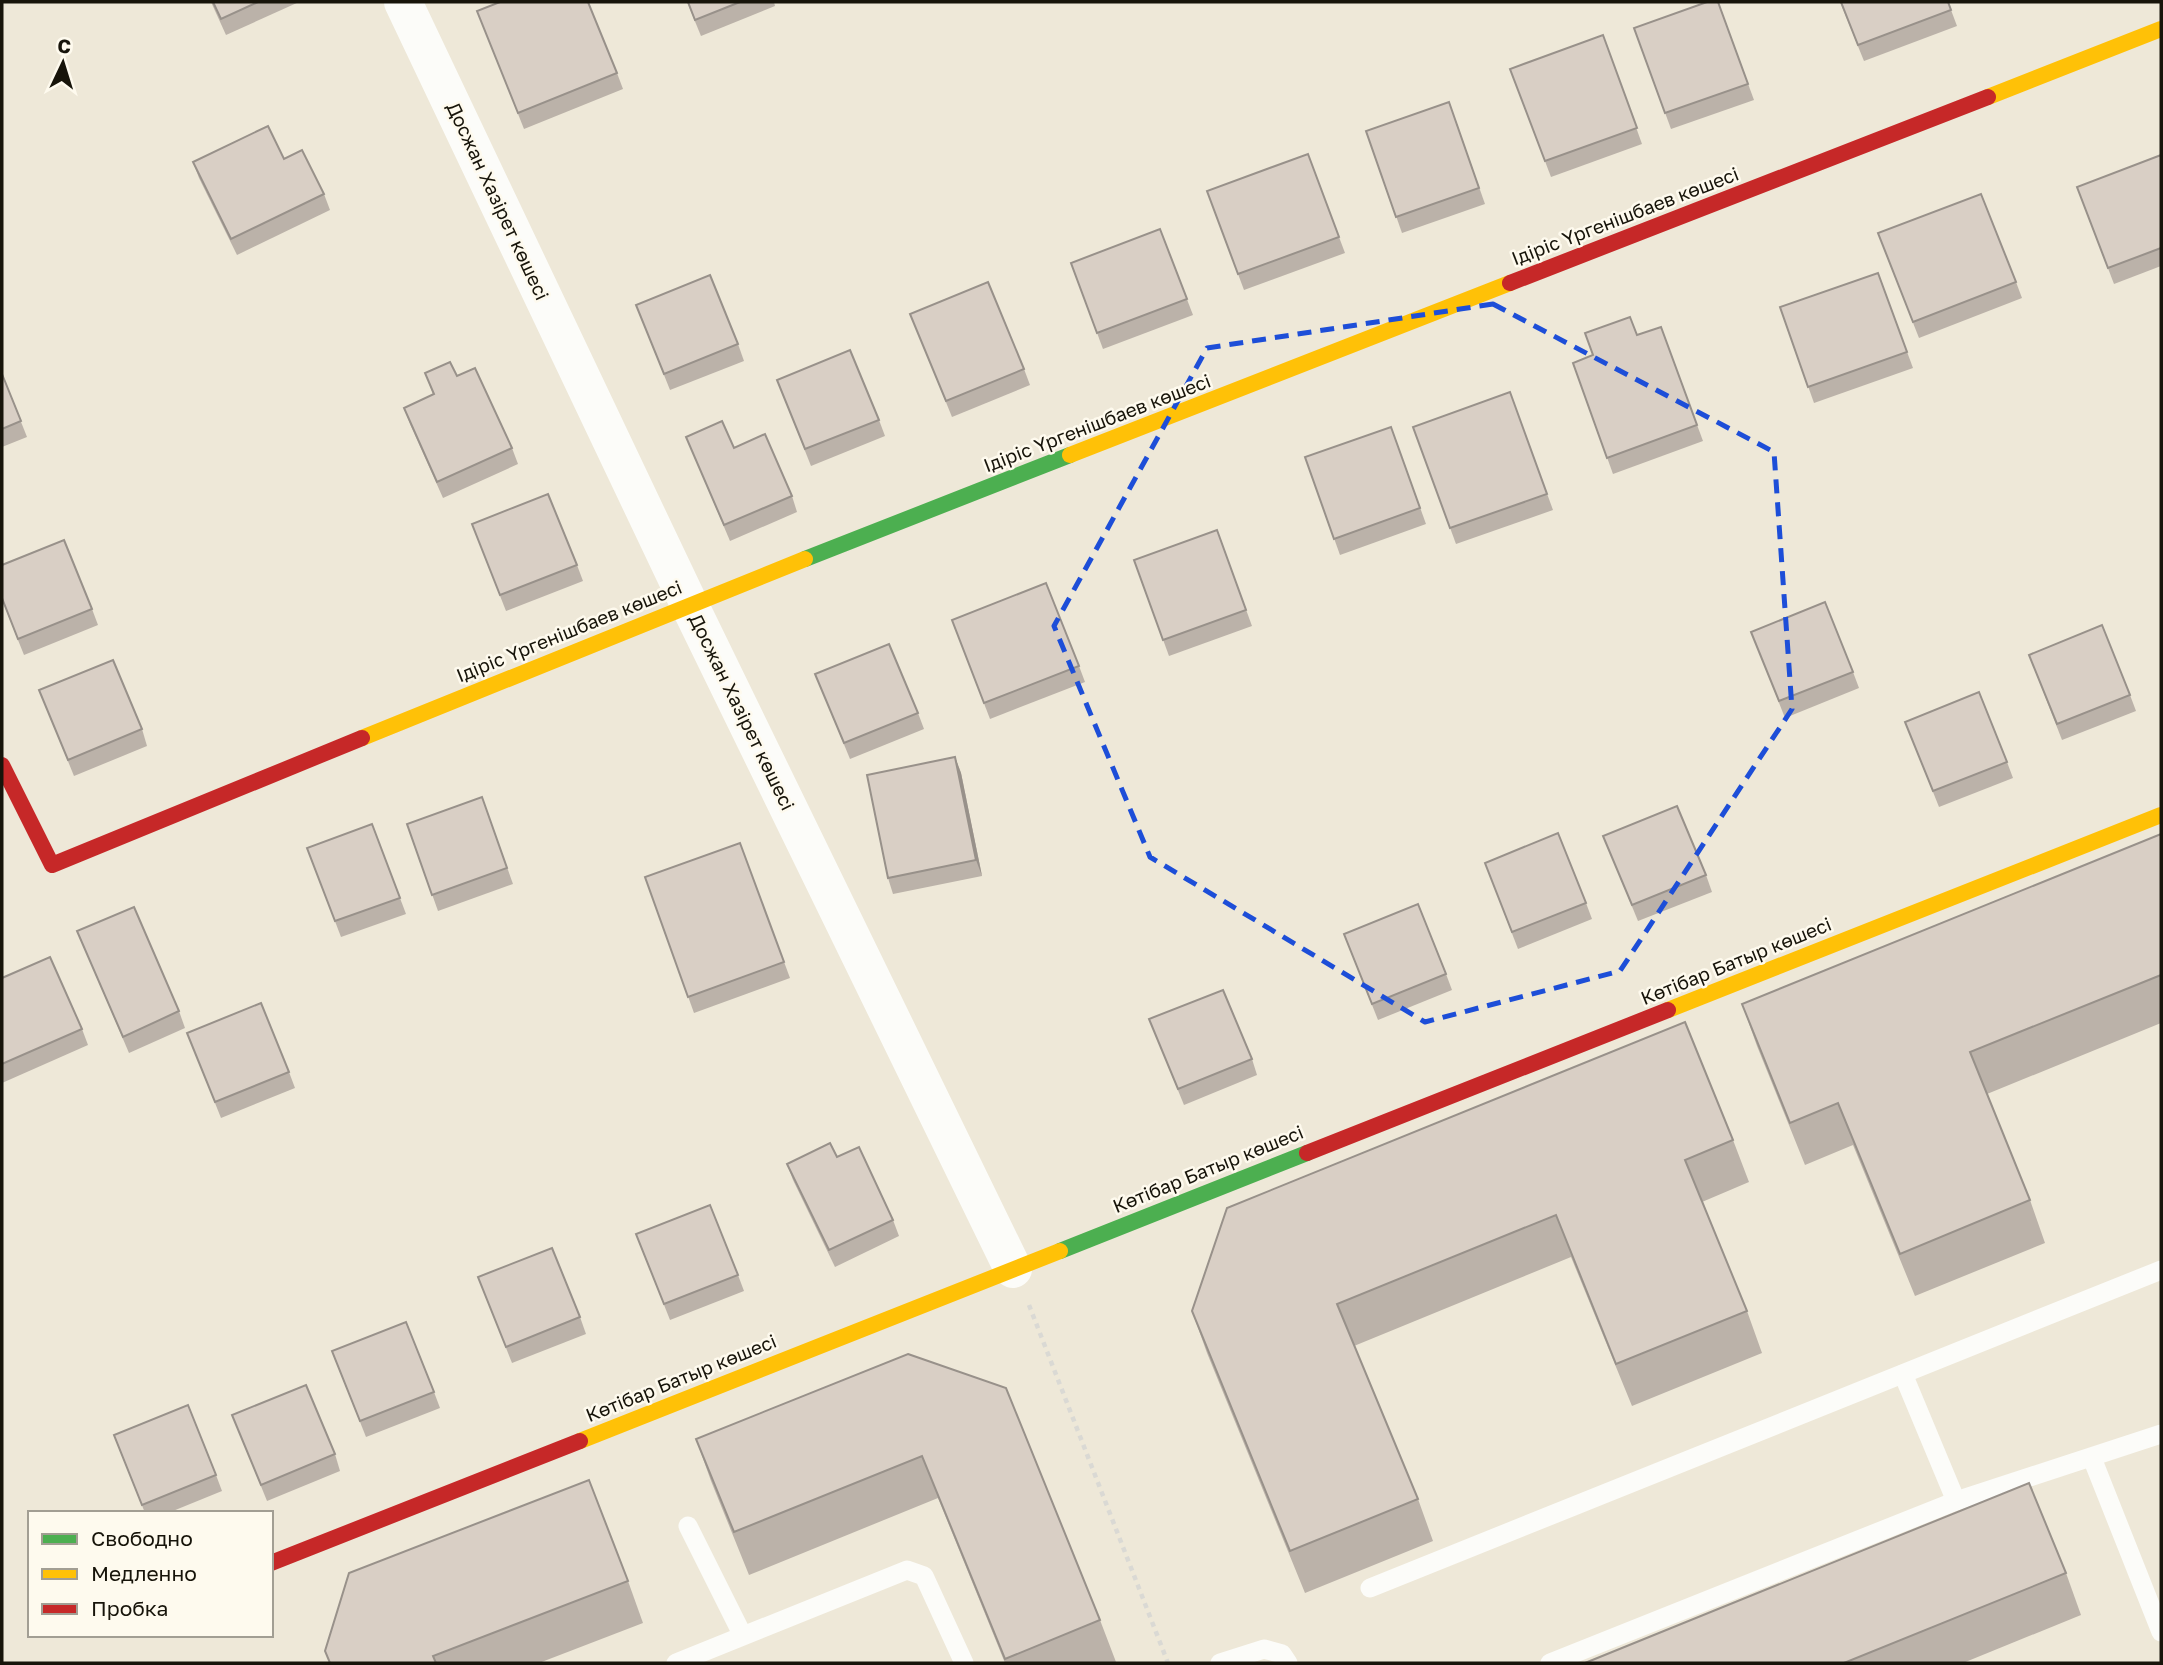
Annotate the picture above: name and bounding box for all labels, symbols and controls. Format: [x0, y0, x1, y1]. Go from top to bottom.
north arrow [28, 28, 98, 98]
text: С [57, 34, 72, 57]
street label: Досжан Хазірет көшесі [442, 98, 554, 303]
street label: Ідіріс Үргенішбаев көшесі [1508, 162, 1742, 270]
street label: Ідіріс Үргенішбаев көшесі [980, 369, 1214, 477]
street label: Ідіріс Үргенішбаев көшесі [453, 575, 685, 686]
street label: Досжан Хазірет көшесі [685, 610, 800, 814]
street label: Көтібар Батыр көшесі [1637, 912, 1835, 1009]
street label: Көтібар Батыр көшесі [1109, 1120, 1307, 1217]
street label: Көтібар Батыр көшесі [582, 1329, 780, 1426]
legend [28, 1511, 273, 1637]
text: Свободно [91, 1525, 193, 1551]
text: Медленно [91, 1560, 197, 1586]
text: Пробка [91, 1595, 169, 1621]

